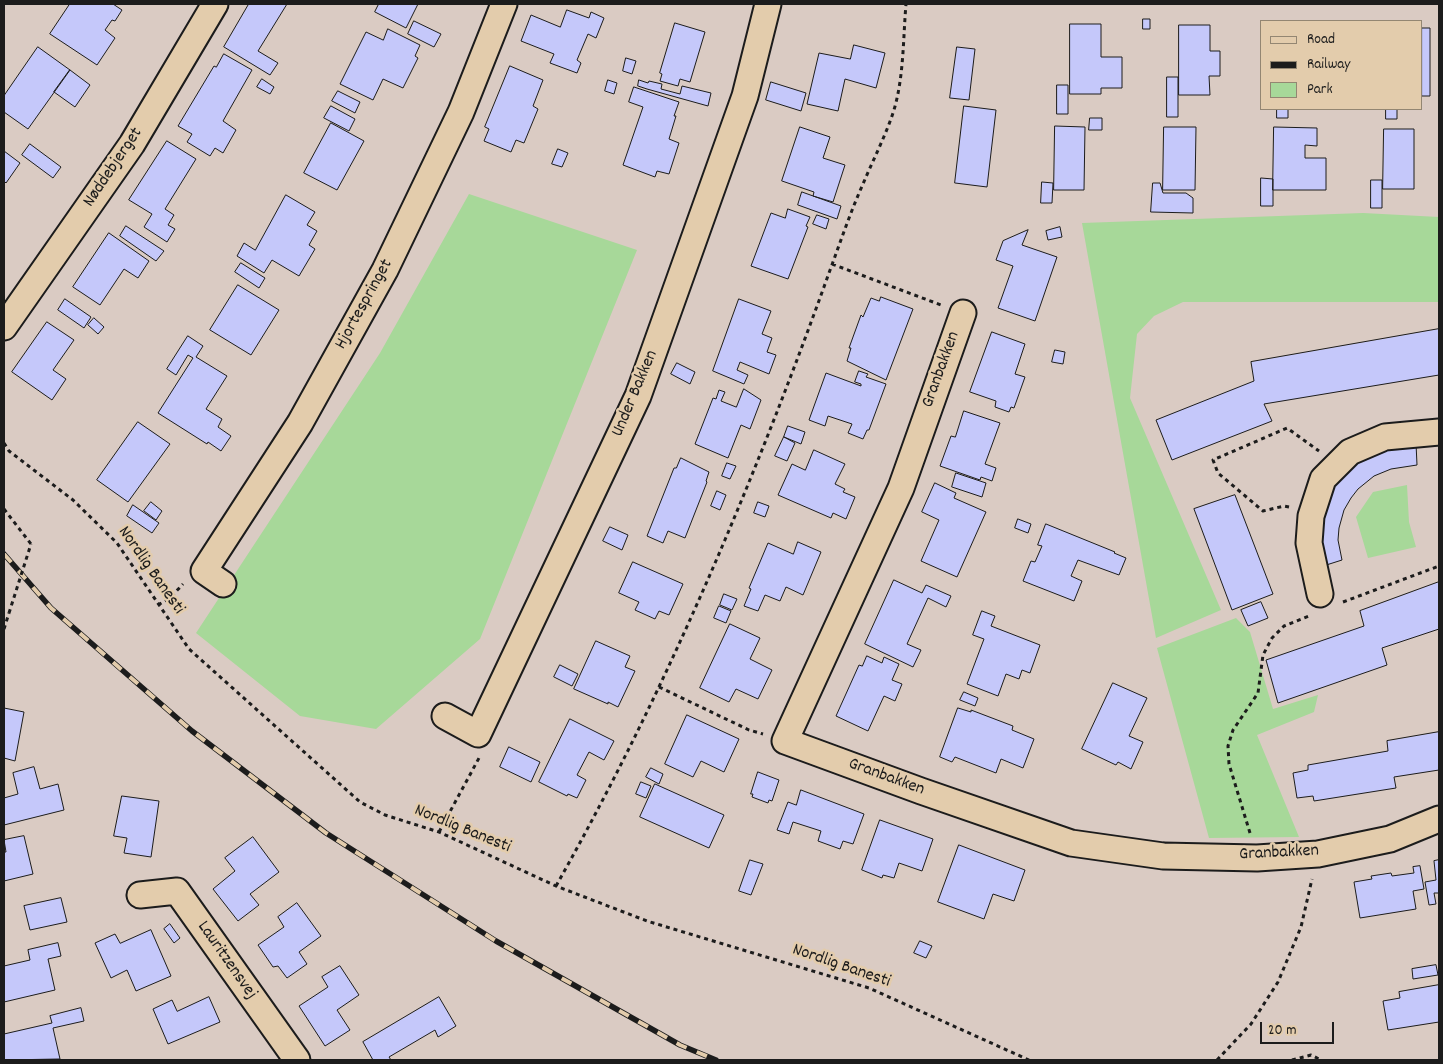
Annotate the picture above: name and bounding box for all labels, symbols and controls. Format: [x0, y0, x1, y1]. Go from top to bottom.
legend [1260, 20, 1423, 110]
text: Road [1307, 29, 1335, 51]
text: Railway [1307, 54, 1350, 76]
text: Park [1307, 79, 1333, 101]
street label: Nøddebjerget [80, 124, 148, 212]
street label: Hjortespringet [331, 256, 399, 354]
street label: Granbakken [918, 329, 966, 411]
street label: Under Bakken [608, 347, 664, 441]
street label: Nordlig Banesti [112, 523, 188, 619]
street label: Granbakken [845, 754, 927, 802]
street label: Nordlig Banesti [411, 801, 513, 859]
street label: Granbakken [1239, 841, 1319, 867]
street label: Lauritzensvej [191, 918, 261, 1004]
street label: Nordlig Banesti [789, 940, 893, 994]
scale bar [1263, 1012, 1337, 1044]
text: 20 m [1268, 1020, 1296, 1042]

